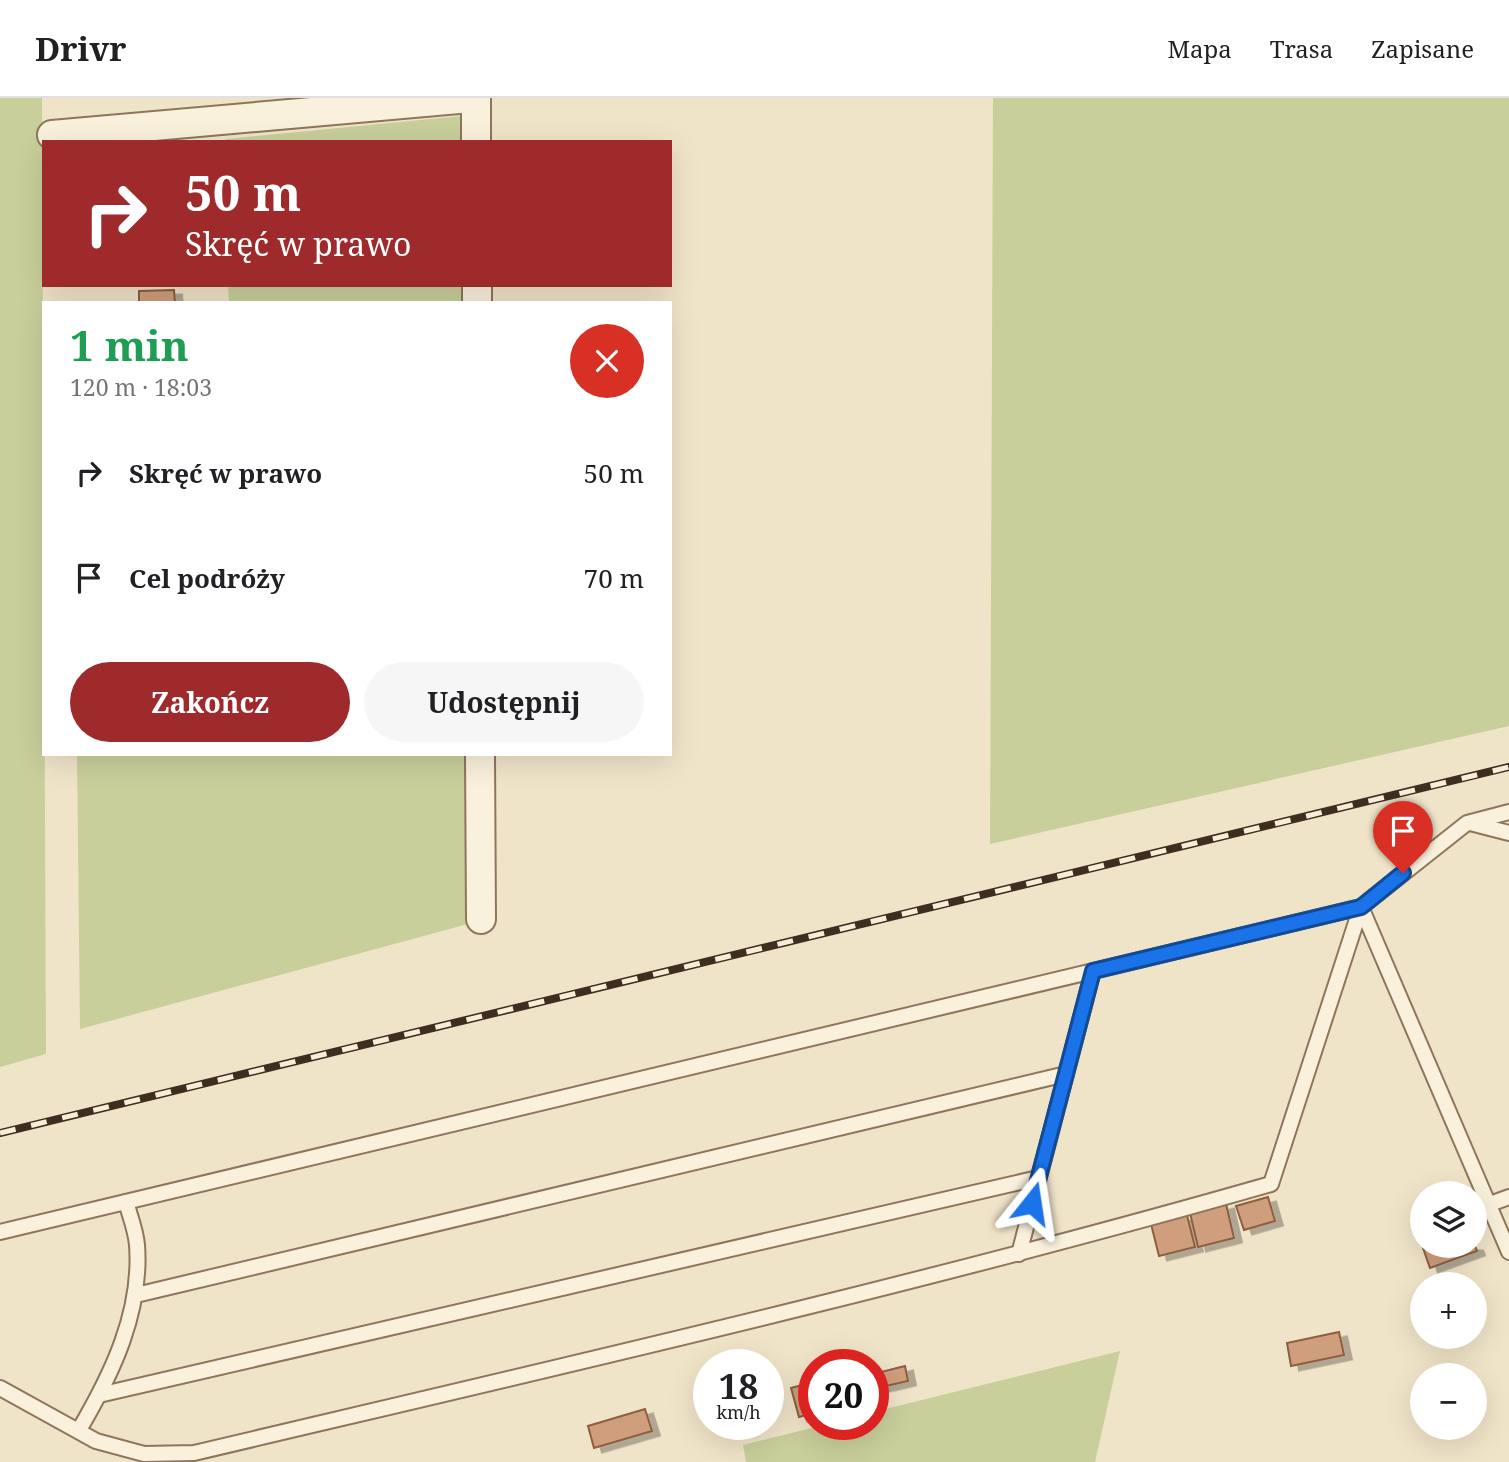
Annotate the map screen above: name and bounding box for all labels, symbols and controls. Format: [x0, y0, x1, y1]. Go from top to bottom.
text: Drivr [35, 26, 126, 71]
text: Mapa [1168, 32, 1232, 65]
text: Trasa [1270, 32, 1333, 65]
text: Zapisane [1371, 32, 1474, 65]
text: 50 m [185, 159, 301, 225]
icon: right [70, 168, 161, 259]
text: Skręć w prawo [185, 222, 411, 265]
text: 1 min [70, 316, 189, 373]
button: close [570, 324, 644, 398]
text: 120 m · 18:03 [70, 371, 212, 403]
icon: right [70, 454, 108, 492]
text: Skręć w prawo [129, 455, 322, 491]
text: 50 m [584, 455, 644, 491]
icon: arrive [70, 559, 108, 597]
text: Cel podróży [129, 560, 285, 596]
text: 70 m [584, 560, 644, 596]
button: Zakończ [70, 662, 350, 742]
button: Udostępnij [364, 662, 644, 742]
pin [1373, 801, 1433, 873]
icon: arrive [1384, 812, 1422, 850]
position arrow [995, 1166, 1069, 1240]
map controls [1410, 1181, 1487, 1440]
button: layers [1410, 1181, 1487, 1258]
button: + [1410, 1272, 1487, 1349]
speed limit sign: 20 [798, 1349, 889, 1440]
text: 18 [719, 1362, 758, 1409]
button: − [1410, 1363, 1487, 1440]
text: km/h [716, 1400, 761, 1424]

